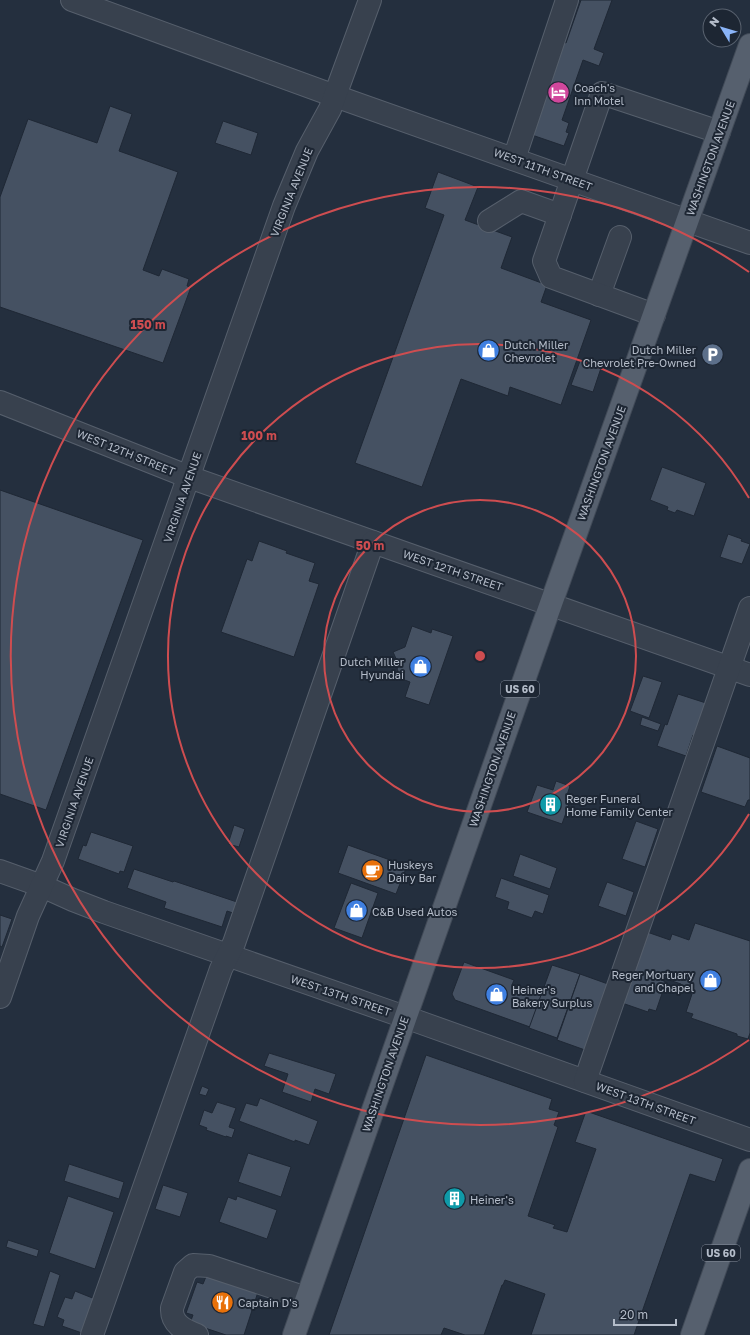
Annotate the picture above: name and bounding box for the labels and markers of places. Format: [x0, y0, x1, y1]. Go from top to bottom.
hotel icon: Coach's Inn Motel [545, 80, 571, 106]
place label: Coach's Inn Motel [574, 81, 625, 107]
shop icon: Dutch Miller Chevrolet [475, 337, 501, 363]
place label: Dutch Miller Chevrolet [504, 338, 569, 364]
parking icon: Dutch Miller Chevrolet Pre-Owned [699, 342, 725, 368]
place label: Dutch Miller Chevrolet Pre-Owned [583, 343, 697, 369]
centre of rings [473, 649, 487, 663]
shop icon: Dutch Miller Hyundai [407, 654, 433, 680]
place label: Dutch Miller Hyundai [340, 655, 405, 681]
building icon: Reger Funeral Home Family Center [537, 791, 563, 817]
place label: Reger Funeral Home Family Center [566, 792, 674, 818]
cafe icon: Huskeys Dairy Bar [359, 857, 385, 883]
place label: Huskeys Dairy Bar [388, 858, 437, 884]
shop icon: C&B Used Autos [343, 898, 369, 924]
place label: C&B Used Autos [372, 905, 458, 918]
shop icon: Reger Mortuary and Chapel [697, 967, 723, 993]
place label: Reger Mortuary and Chapel [611, 968, 694, 994]
shop icon: Heiner's Bakery Surplus [483, 982, 509, 1008]
place label: Heiner's Bakery Surplus [512, 983, 592, 1009]
building icon: Heiner's [442, 1186, 468, 1212]
place label: Heiner's [470, 1193, 514, 1206]
restaurant icon: Captain D's [209, 1289, 235, 1315]
place label: Captain D's [238, 1296, 298, 1309]

